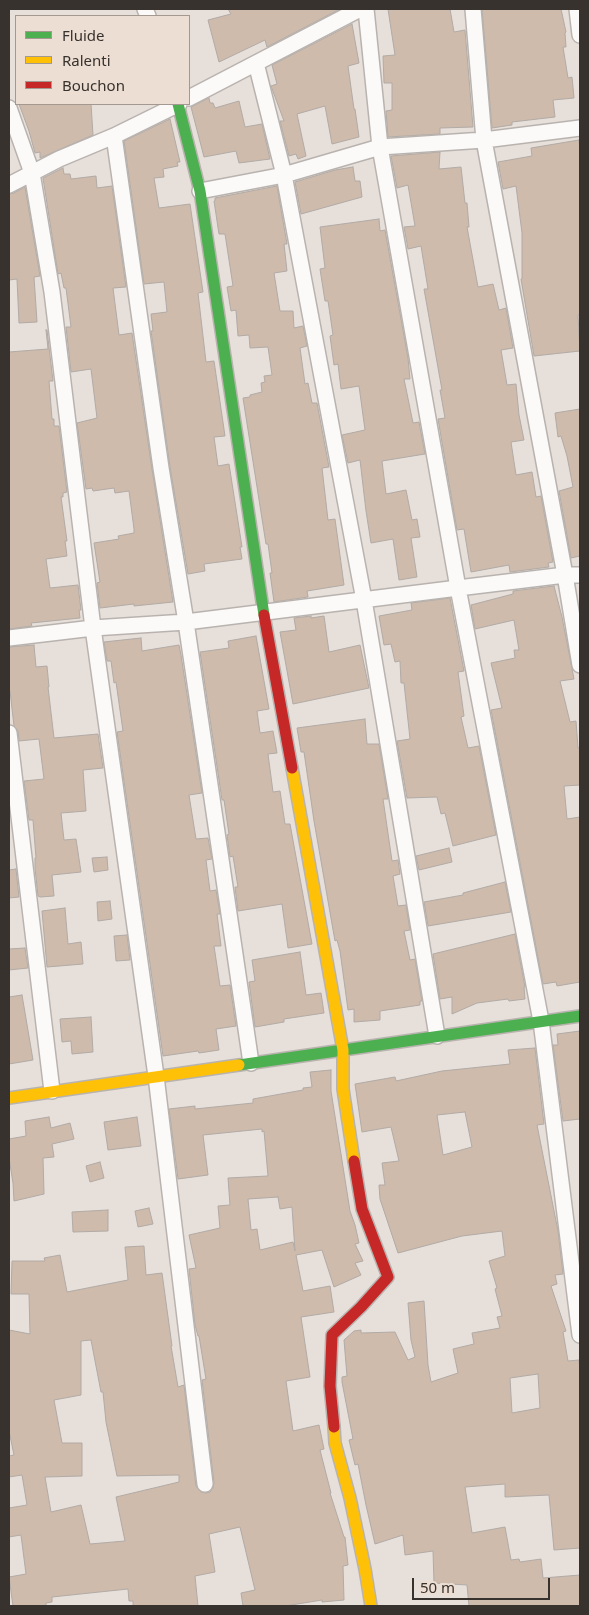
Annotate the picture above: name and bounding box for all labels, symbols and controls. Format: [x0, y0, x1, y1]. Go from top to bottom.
legend [15, 15, 190, 105]
text: Fluide [62, 25, 104, 45]
text: Ralenti [62, 50, 111, 70]
text: Bouchon [62, 75, 125, 95]
scale bar [414, 1568, 552, 1600]
text: 50 m [420, 1577, 455, 1597]

